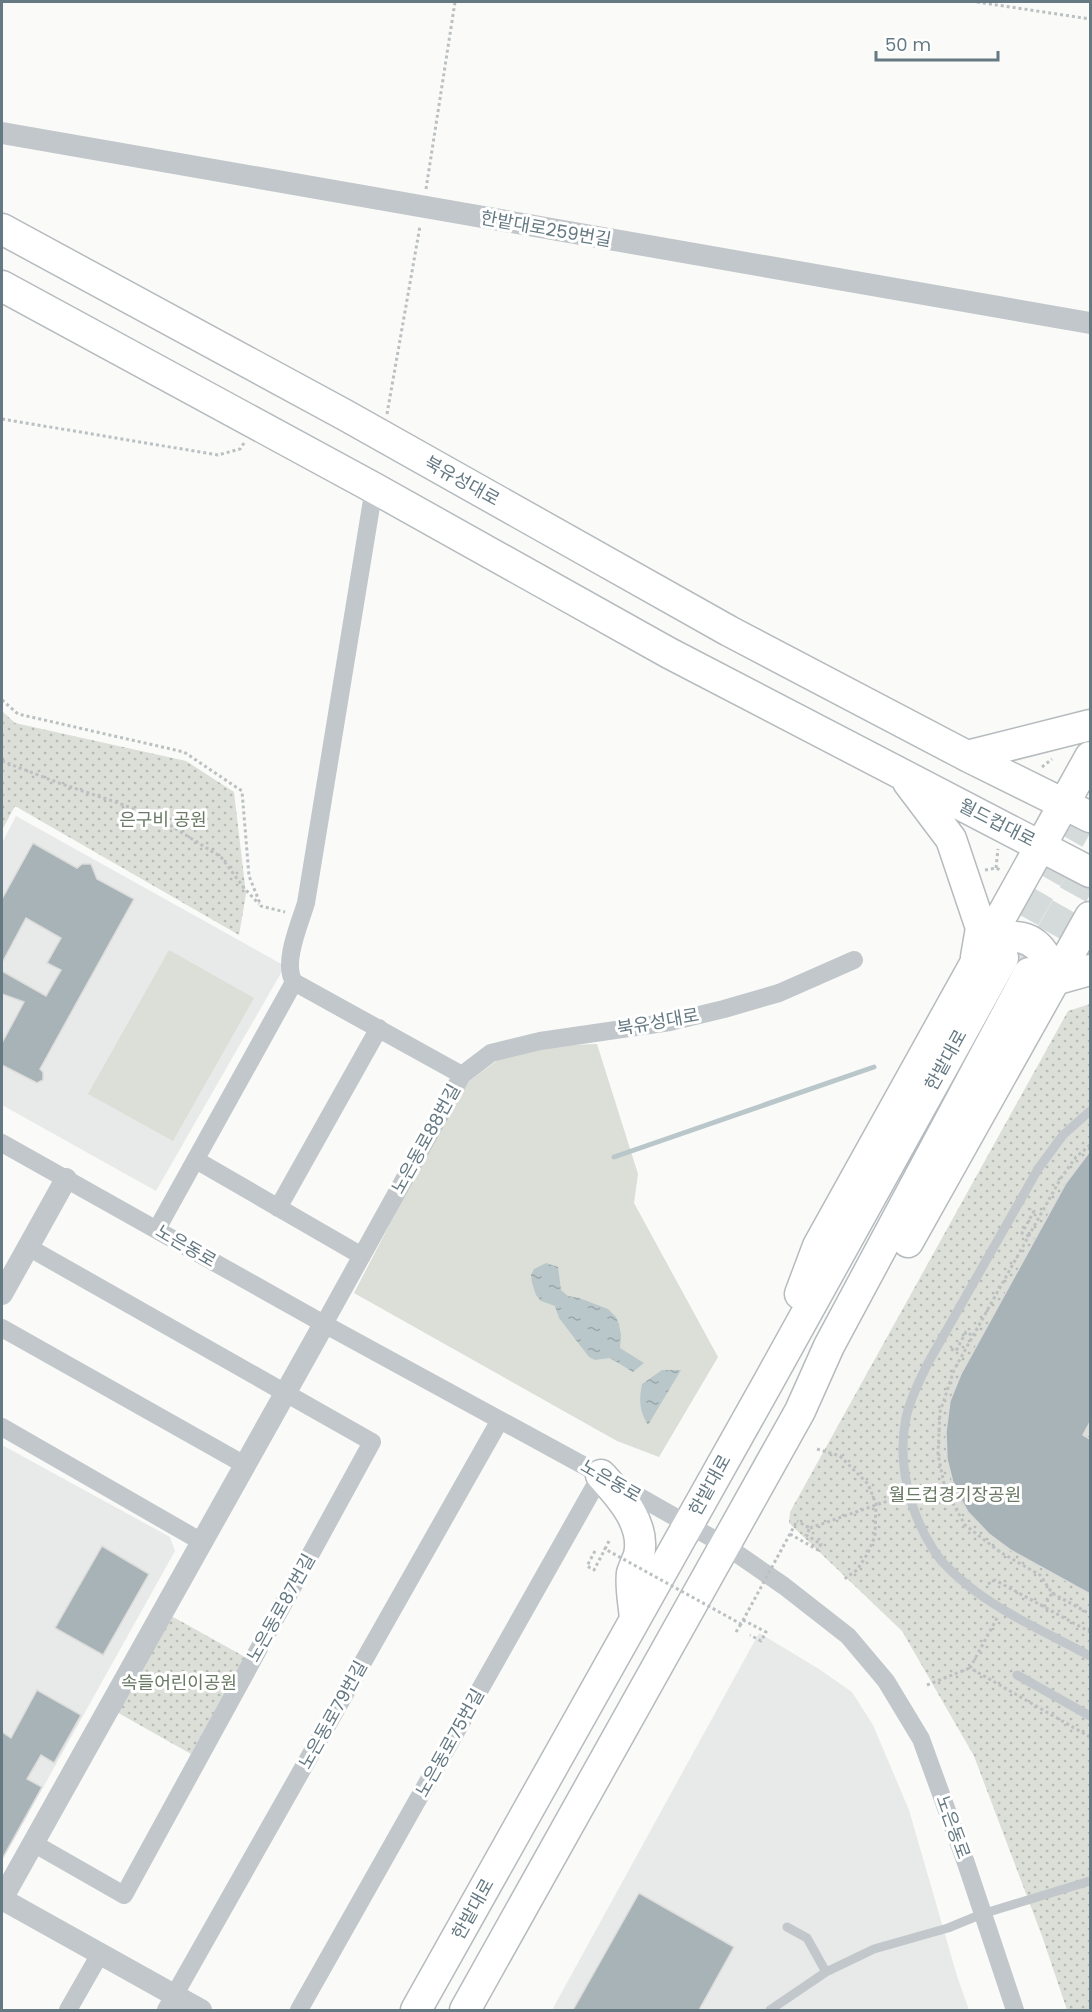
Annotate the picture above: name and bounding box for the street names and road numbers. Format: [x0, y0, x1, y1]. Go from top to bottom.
street label: 한밭대로259번길 [479, 205, 613, 252]
street label: 북유성대로 [420, 450, 505, 512]
street label: 월드컵대로 [955, 793, 1040, 852]
street label: 북유성대로 [615, 1002, 701, 1041]
street label: 한밭대로 [919, 1025, 973, 1095]
street label: 노은동로88번길 [385, 1079, 466, 1198]
street label: 노은동로 [151, 1218, 221, 1273]
street label: 한밭대로 [683, 1450, 737, 1520]
street label: 노은동로 [576, 1453, 646, 1508]
street label: 노은동로87번길 [240, 1549, 321, 1667]
street label: 노은동로79번길 [292, 1656, 373, 1774]
street label: 노은동로75번길 [409, 1684, 490, 1802]
street label: 노은동로 [930, 1791, 977, 1862]
street label: 한밭대로 [446, 1874, 500, 1944]

